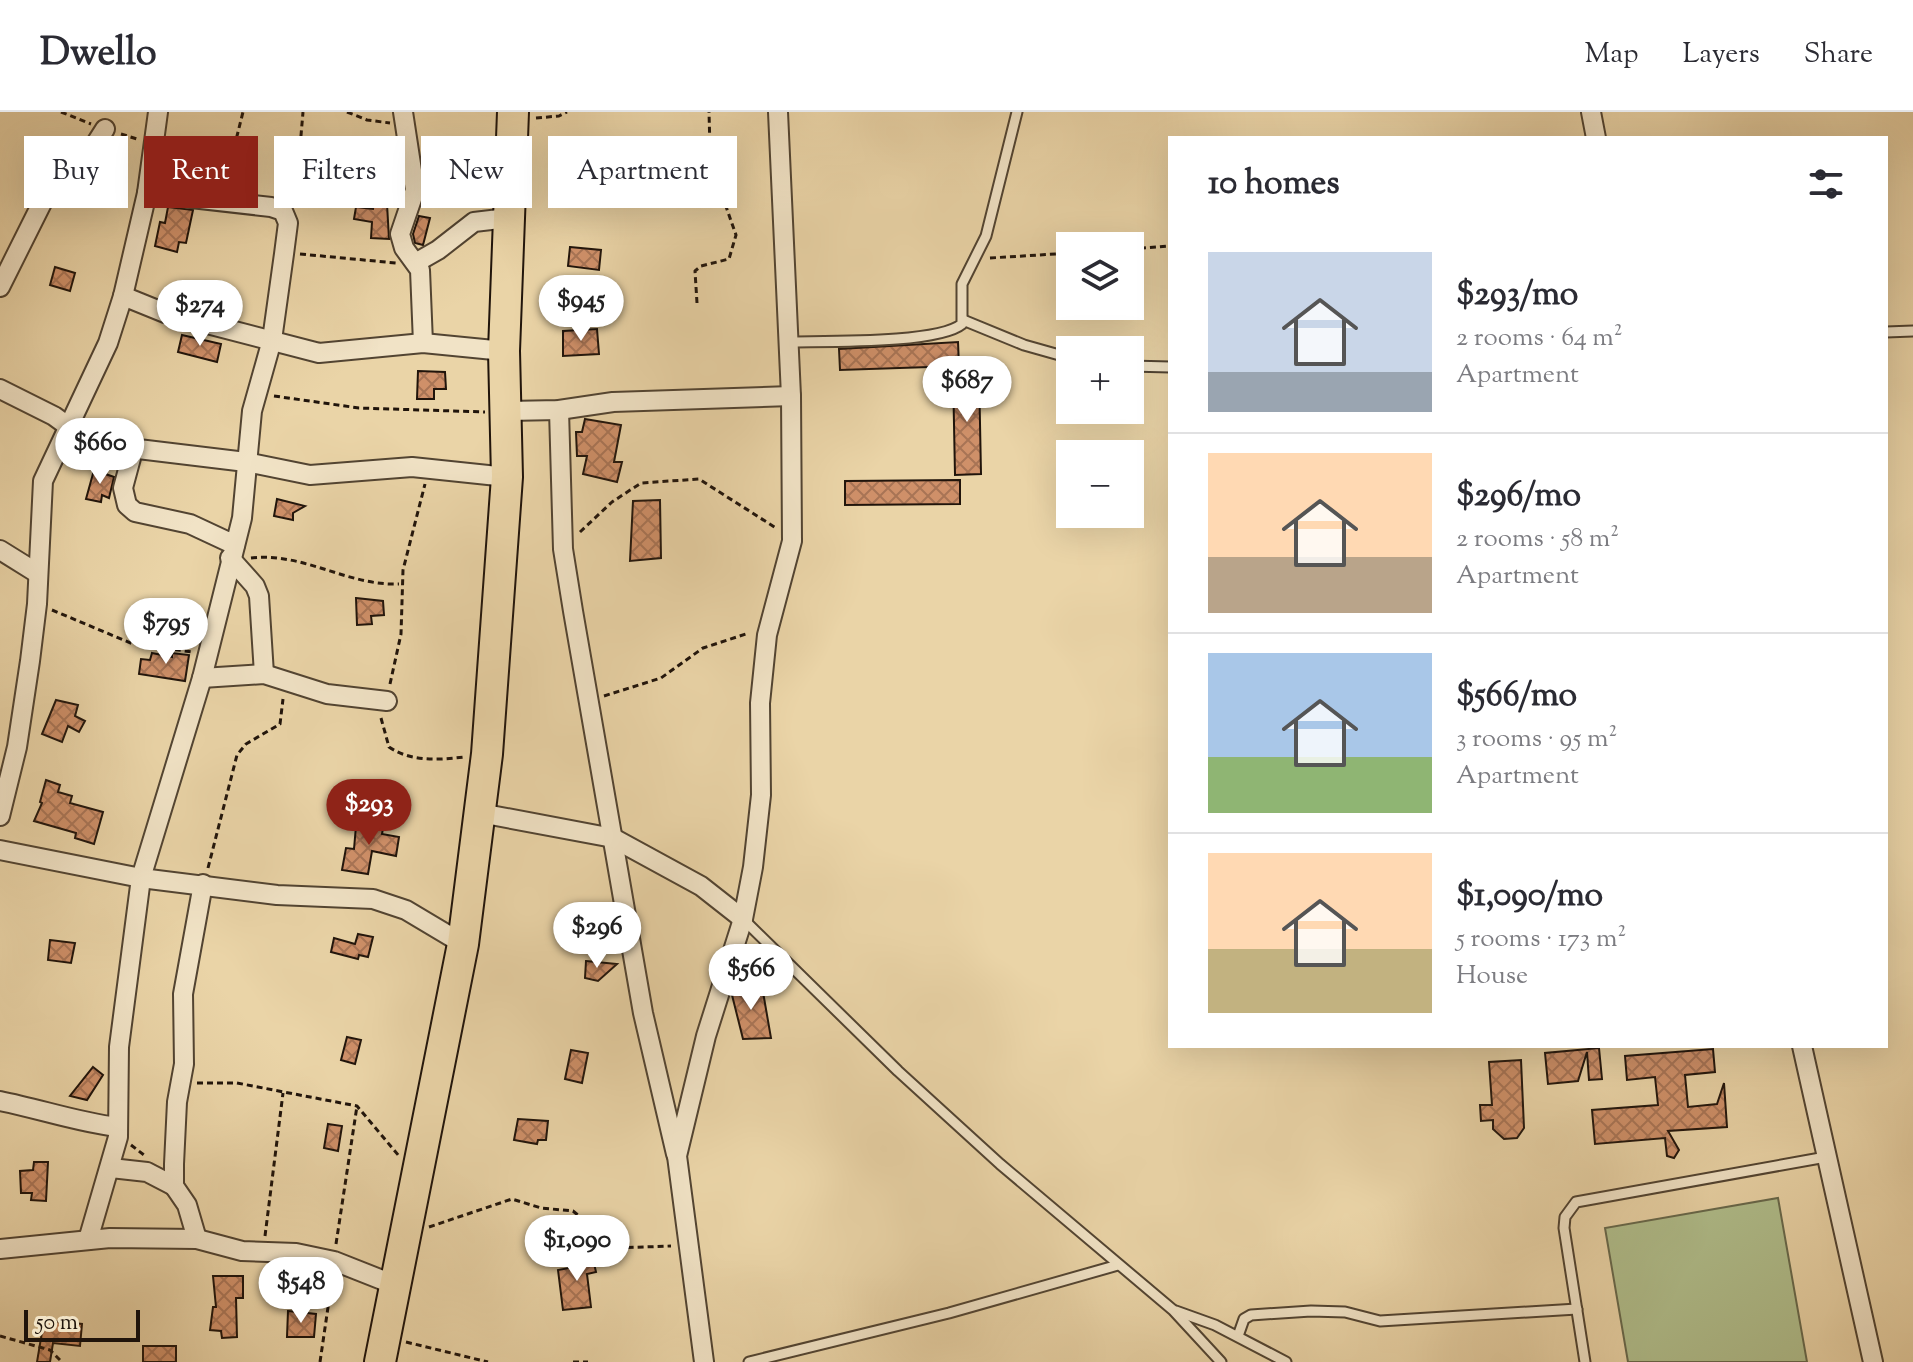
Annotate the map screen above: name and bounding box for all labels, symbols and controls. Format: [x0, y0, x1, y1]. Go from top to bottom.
text: Dwello [40, 28, 157, 82]
text: Map [1585, 35, 1638, 75]
text: Layers [1682, 35, 1760, 75]
text: Share [1804, 35, 1873, 75]
chip: Buy [24, 136, 128, 208]
chip: Rent [144, 136, 258, 208]
chip: Filters [274, 136, 405, 208]
chip: New [421, 136, 532, 208]
chip: Apartment [548, 136, 737, 208]
text: 10 homes [1208, 160, 1340, 209]
icon: filters [1804, 162, 1848, 206]
map controls [1056, 232, 1144, 528]
button: layers [1056, 232, 1144, 320]
text: $293/mo [1456, 271, 1578, 320]
pin: $945 [534, 275, 628, 343]
pin: $274 [153, 280, 247, 348]
text: $945 [557, 282, 605, 319]
icon: home [1272, 284, 1368, 380]
text: $274 [175, 287, 225, 324]
text: 2 rooms · 64 m² [1456, 320, 1623, 357]
button: + [1056, 336, 1144, 424]
pin: $687 [920, 356, 1014, 424]
text: Apartment [1456, 357, 1579, 394]
text: $687 [941, 363, 993, 400]
pin: $660 [53, 418, 147, 486]
text: $660 [73, 425, 127, 462]
button: − [1056, 440, 1144, 528]
text: $296/mo [1456, 472, 1581, 521]
icon: home [1272, 485, 1368, 581]
text: 2 rooms · 58 m² [1456, 521, 1619, 558]
text: Apartment [1456, 558, 1579, 595]
pin: $795 [119, 598, 213, 666]
text: $795 [142, 605, 190, 642]
text: $566/mo [1456, 672, 1577, 721]
icon: home [1272, 685, 1368, 781]
text: 3 rooms · 95 m² [1456, 721, 1617, 758]
text: Apartment [1456, 758, 1579, 795]
pin: $293 [322, 779, 416, 847]
text: $293 [344, 786, 394, 823]
text: $1,090/mo [1456, 872, 1603, 921]
icon: home [1272, 885, 1368, 981]
pin: $296 [550, 902, 644, 970]
text: $296 [571, 909, 623, 946]
text: 5 rooms · 173 m² [1456, 921, 1626, 958]
pin: $566 [704, 944, 798, 1012]
text: $566 [727, 951, 775, 988]
text: House [1456, 958, 1528, 995]
pin: $1,090 [512, 1215, 642, 1283]
text: $1,090 [543, 1222, 611, 1259]
pin: $548 [254, 1257, 348, 1325]
text: $548 [277, 1264, 325, 1301]
scale bar [24, 1306, 140, 1342]
text: 50 m [36, 1308, 78, 1340]

